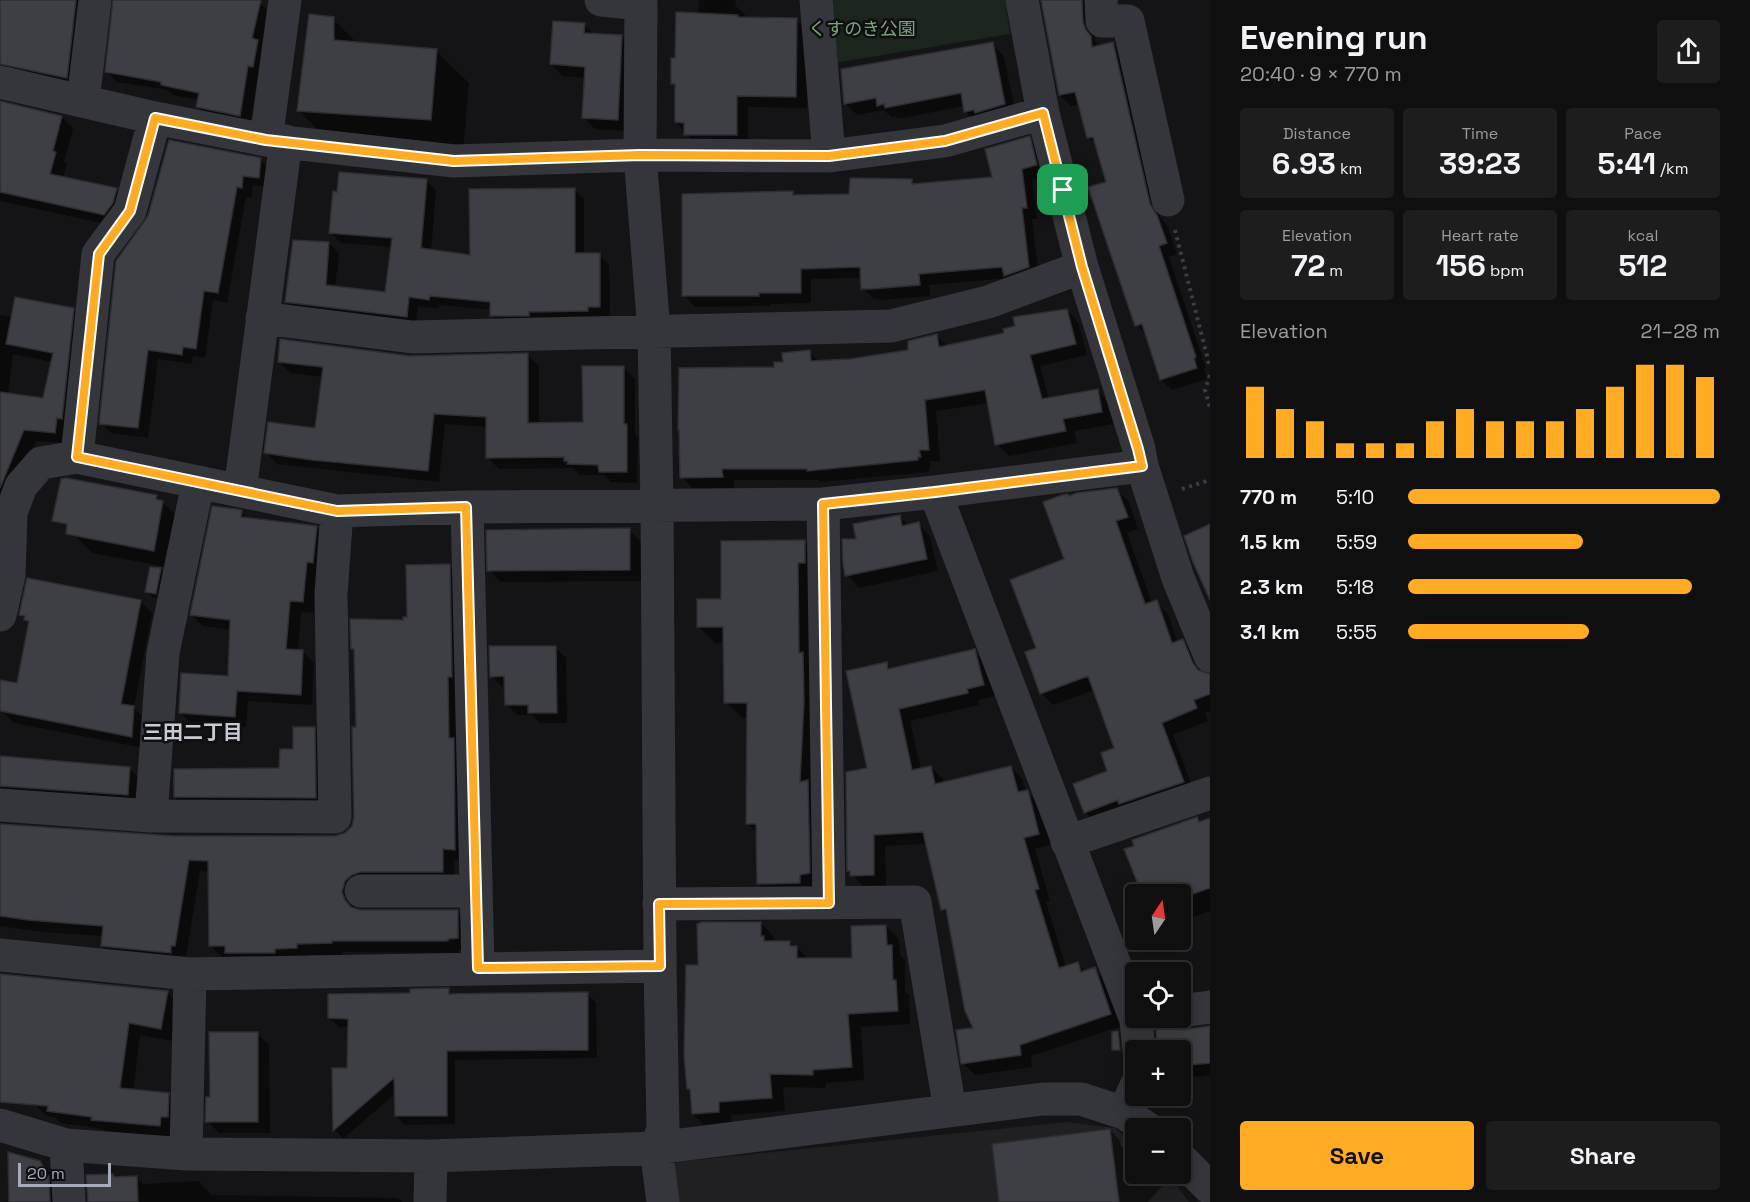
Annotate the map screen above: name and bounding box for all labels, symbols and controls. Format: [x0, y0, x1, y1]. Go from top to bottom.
park label: くすのき公園 [808, 17, 916, 40]
text: Evening run [1240, 17, 1428, 59]
button: share [1657, 20, 1720, 83]
text: 20:40 · 9 × 770 m [1240, 61, 1402, 87]
text: Distance [1283, 123, 1351, 144]
text: Time [1462, 123, 1498, 144]
text: Pace [1624, 123, 1662, 144]
text: 6.93 [1272, 144, 1336, 183]
text: 39:23 [1439, 144, 1521, 183]
text: 5:41 [1598, 144, 1656, 183]
text: km [1336, 158, 1362, 179]
text: /km [1656, 158, 1688, 179]
pin [1037, 164, 1088, 215]
icon: arrive [1046, 173, 1079, 206]
text: Elevation [1282, 225, 1352, 246]
text: Heart rate [1441, 225, 1519, 246]
text: kcal [1628, 225, 1658, 246]
text: 72 [1291, 246, 1325, 285]
text: 156 [1436, 246, 1486, 285]
text: 512 [1619, 246, 1667, 285]
text: m [1325, 260, 1343, 281]
text: bpm [1486, 260, 1524, 281]
text: Elevation [1240, 318, 1328, 344]
text: 21–28 m [1641, 318, 1720, 344]
text: 770 m [1240, 484, 1297, 510]
text: 5:10 [1336, 484, 1374, 510]
text: 1.5 km [1240, 529, 1300, 555]
text: 5:59 [1336, 529, 1377, 555]
text: 2.3 km [1240, 574, 1303, 600]
text: 5:18 [1336, 574, 1374, 600]
text: 3.1 km [1240, 619, 1300, 645]
text: 5:55 [1336, 619, 1377, 645]
district label: 三田二丁目 [143, 719, 243, 745]
north arrow [1125, 884, 1191, 950]
map controls [1125, 884, 1191, 1184]
button: locate [1125, 962, 1191, 1028]
button: + [1125, 1040, 1191, 1106]
button: − [1125, 1118, 1191, 1184]
button: Save [1240, 1121, 1474, 1190]
button: Share [1486, 1121, 1720, 1190]
scale bar [18, 1160, 111, 1188]
text: 20 m [27, 1163, 65, 1184]

